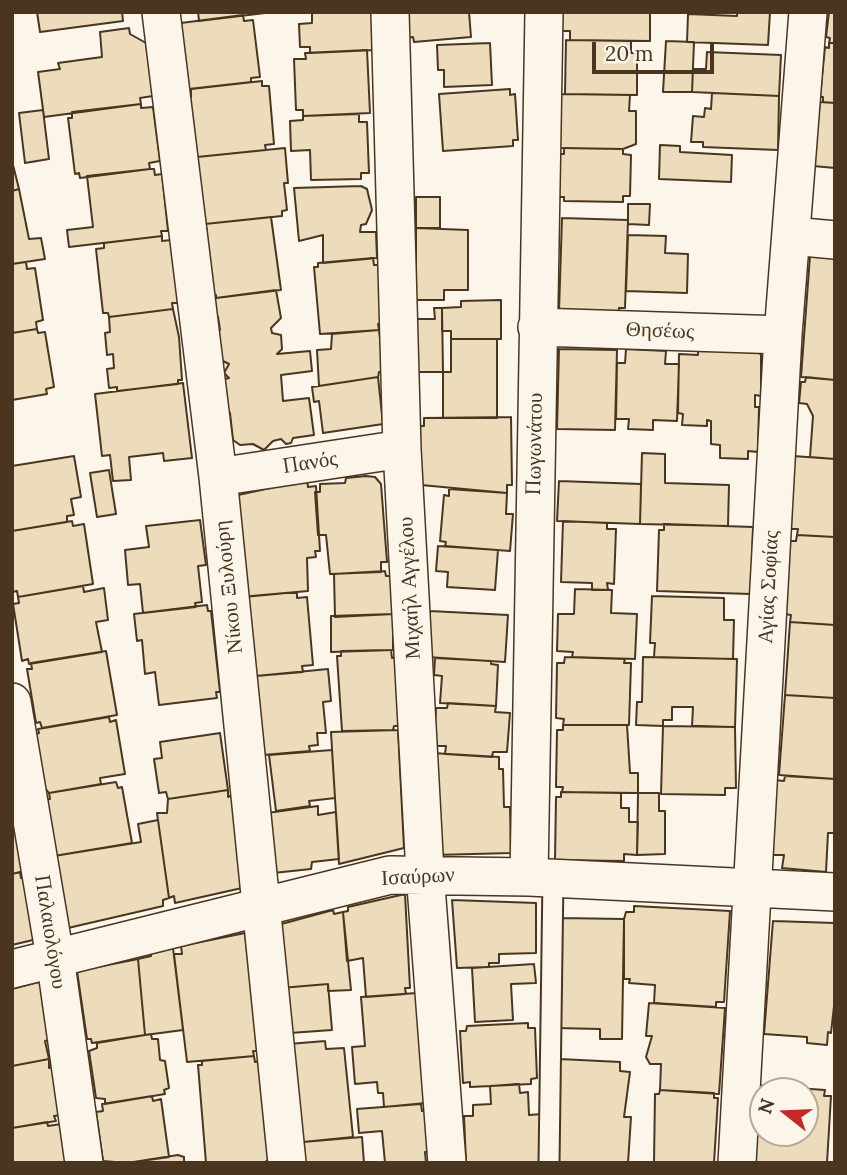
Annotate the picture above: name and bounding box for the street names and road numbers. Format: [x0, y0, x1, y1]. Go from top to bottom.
street label: Θησέως [625, 317, 695, 345]
street label: Πωγωνάτου [522, 392, 548, 496]
street label: Πανός [281, 446, 339, 480]
street label: Μιχαήλ Αγγέλου [394, 516, 426, 660]
street label: Νίκου Ξυλούρη [209, 519, 249, 655]
street label: Αγίας Σοφίας [753, 530, 785, 644]
street label: Ισαύρων [381, 862, 455, 892]
street label: Παλαιολόγου [29, 873, 71, 991]

